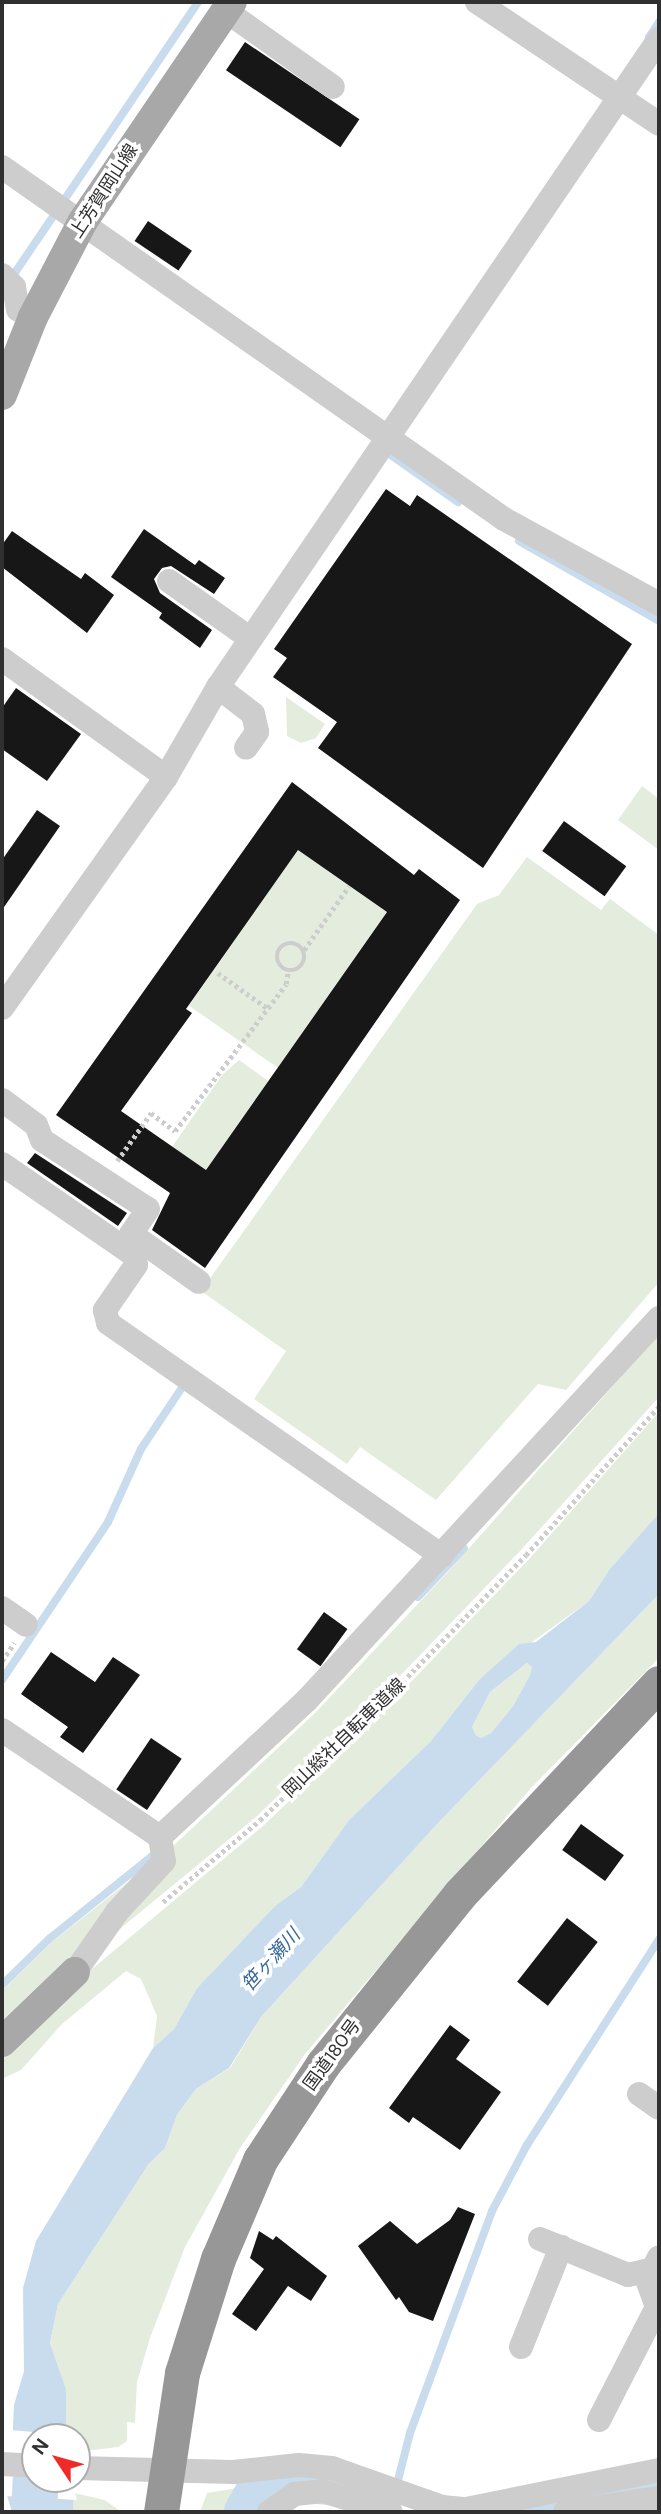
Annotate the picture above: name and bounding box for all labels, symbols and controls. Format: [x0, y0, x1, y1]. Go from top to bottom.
street label: 上芳賀岡山線 [66, 140, 142, 242]
street label: 岡山総社自転車道線 [278, 1674, 410, 1802]
water label: 笹ヶ瀬川 [237, 1924, 305, 1996]
street label: 国道180号 [299, 2015, 365, 2095]
north arrow [21, 2423, 91, 2493]
text: N [26, 2434, 54, 2459]

